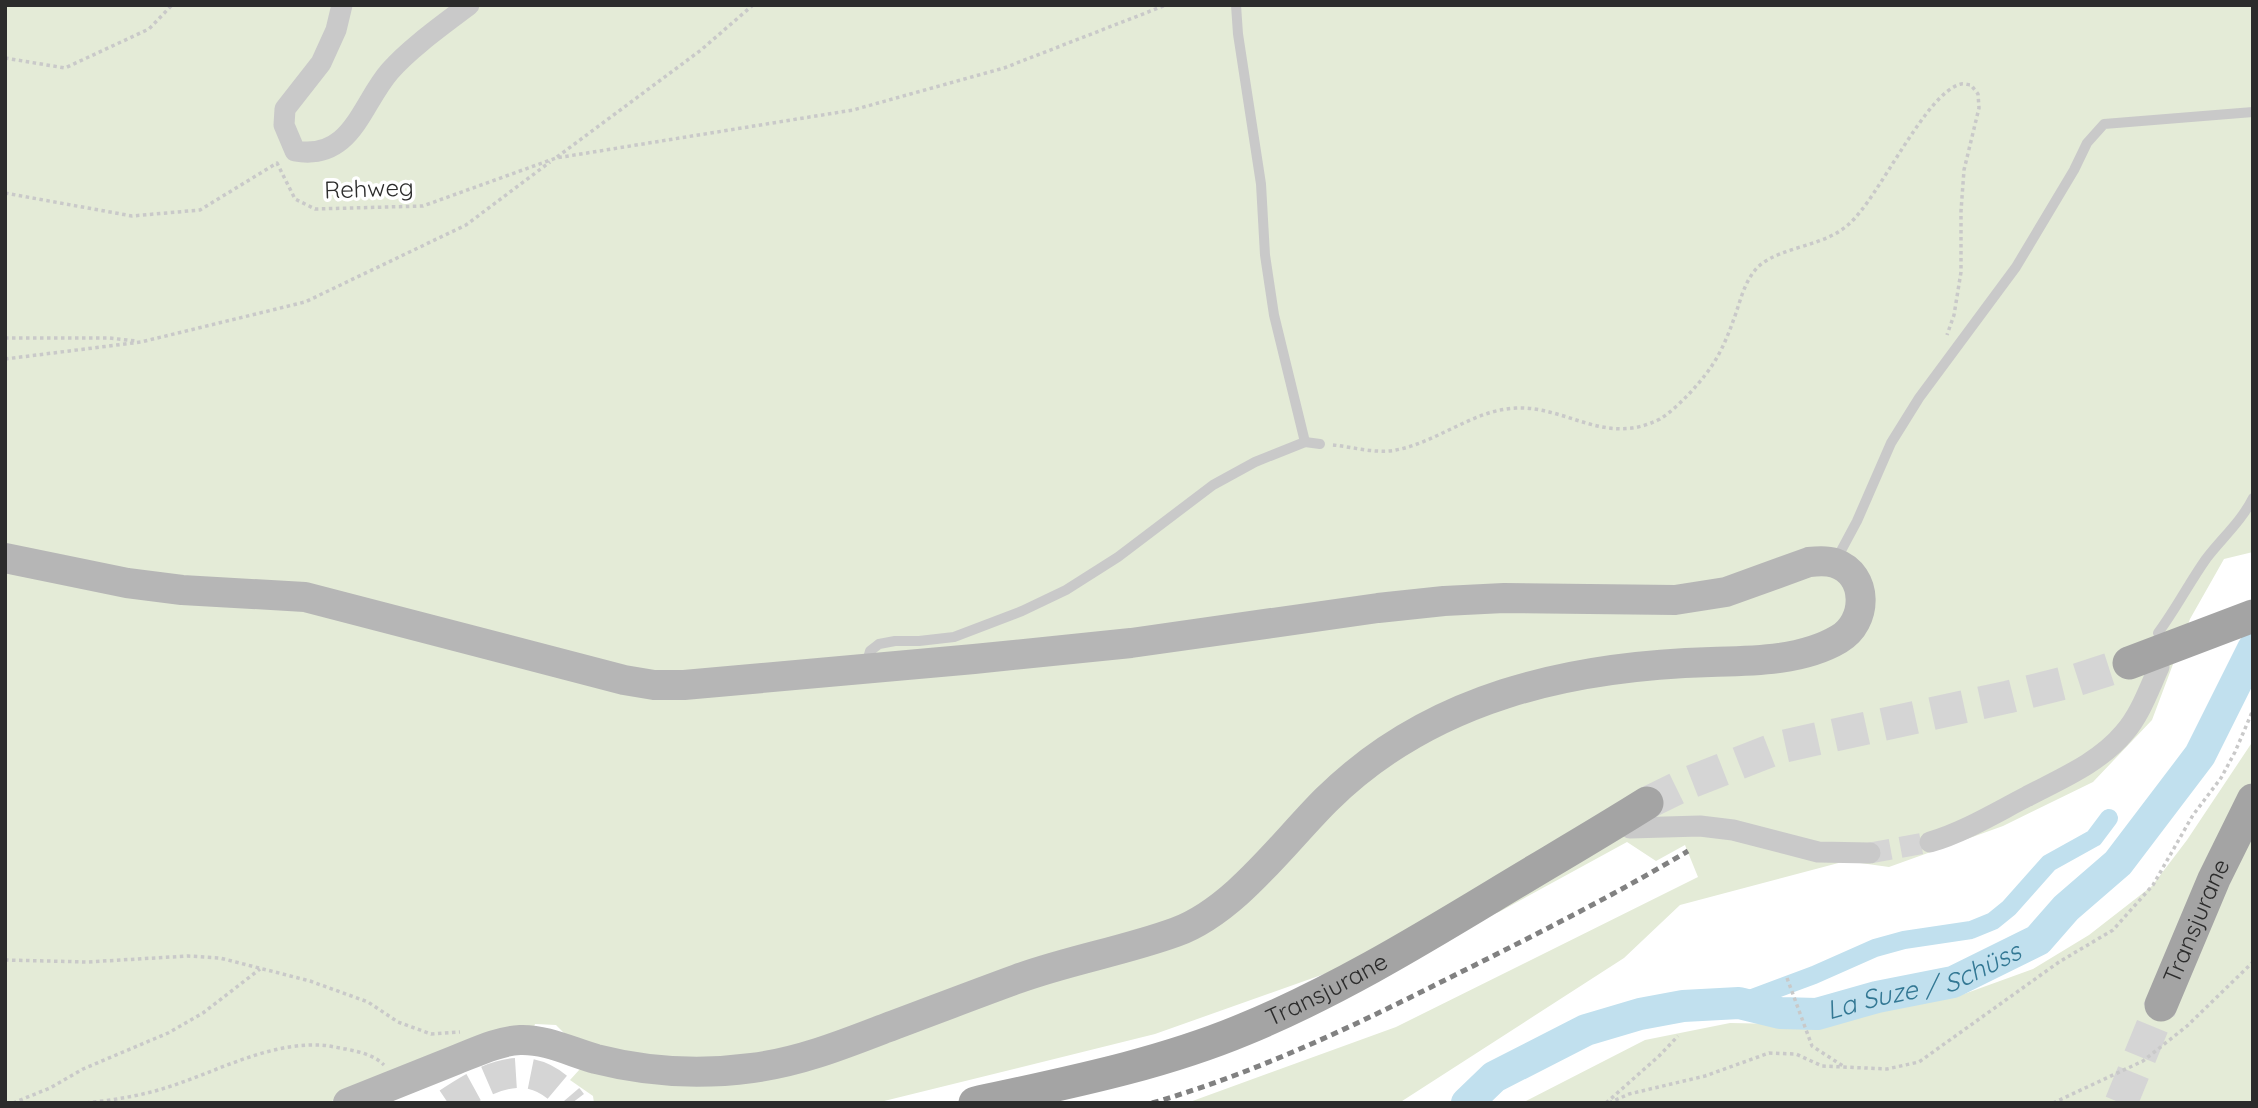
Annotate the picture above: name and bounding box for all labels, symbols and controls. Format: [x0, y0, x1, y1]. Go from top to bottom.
street label: Rehweg [324, 171, 414, 205]
street label: Transjurane [2156, 853, 2236, 988]
water label: La Suze / Schüss [1822, 933, 2028, 1027]
street label: Transjurane [1261, 945, 1392, 1032]

